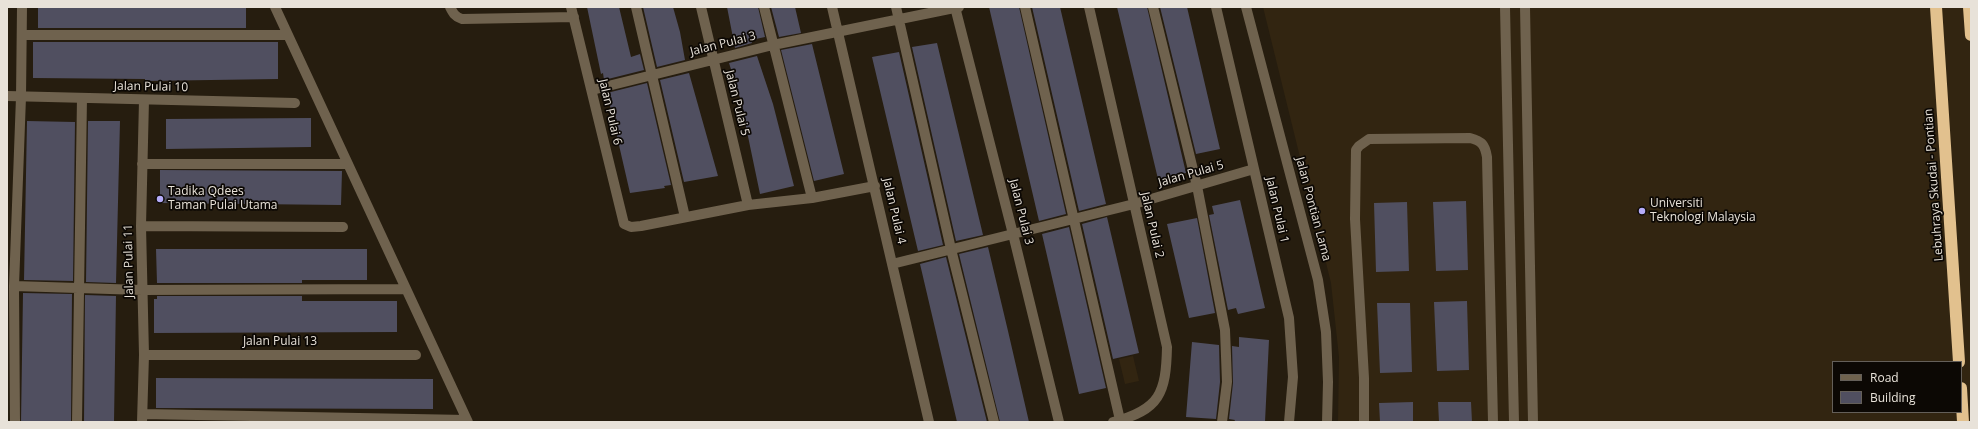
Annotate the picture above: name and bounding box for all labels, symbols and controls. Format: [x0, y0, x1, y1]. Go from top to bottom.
street label: Jalan Pulai 3 [689, 29, 757, 59]
street label: Jalan Pulai 5 [722, 69, 752, 137]
street label: Jalan Pulai 6 [595, 78, 625, 146]
street label: Jalan Pulai 10 [114, 79, 188, 95]
street label: Lebuhraya Skudai - Pontian [1921, 108, 1947, 262]
street label: Jalan Pontian Lama [1292, 155, 1334, 263]
street label: Jalan Pulai 5 [1157, 158, 1225, 190]
street label: Jalan Pulai 1 [1262, 176, 1292, 244]
street label: Jalan Pulai 4 [879, 177, 909, 245]
street label: Jalan Pulai 3 [1006, 178, 1036, 246]
place label: Tadika Qdees Taman Pulai Utama [168, 185, 277, 213]
street label: Jalan Pulai 2 [1137, 191, 1167, 259]
marker: Tadika Qdees Taman Pulai Utama [155, 194, 165, 204]
place label: Universiti Teknologi Malaysia [1650, 197, 1756, 225]
marker: Universiti Teknologi Malaysia [1637, 206, 1647, 216]
street label: Jalan Pulai 11 [121, 224, 137, 298]
street label: Jalan Pulai 13 [243, 335, 317, 349]
legend [1832, 361, 1962, 413]
text: Road [1870, 369, 1899, 386]
text: Building [1870, 389, 1915, 406]

